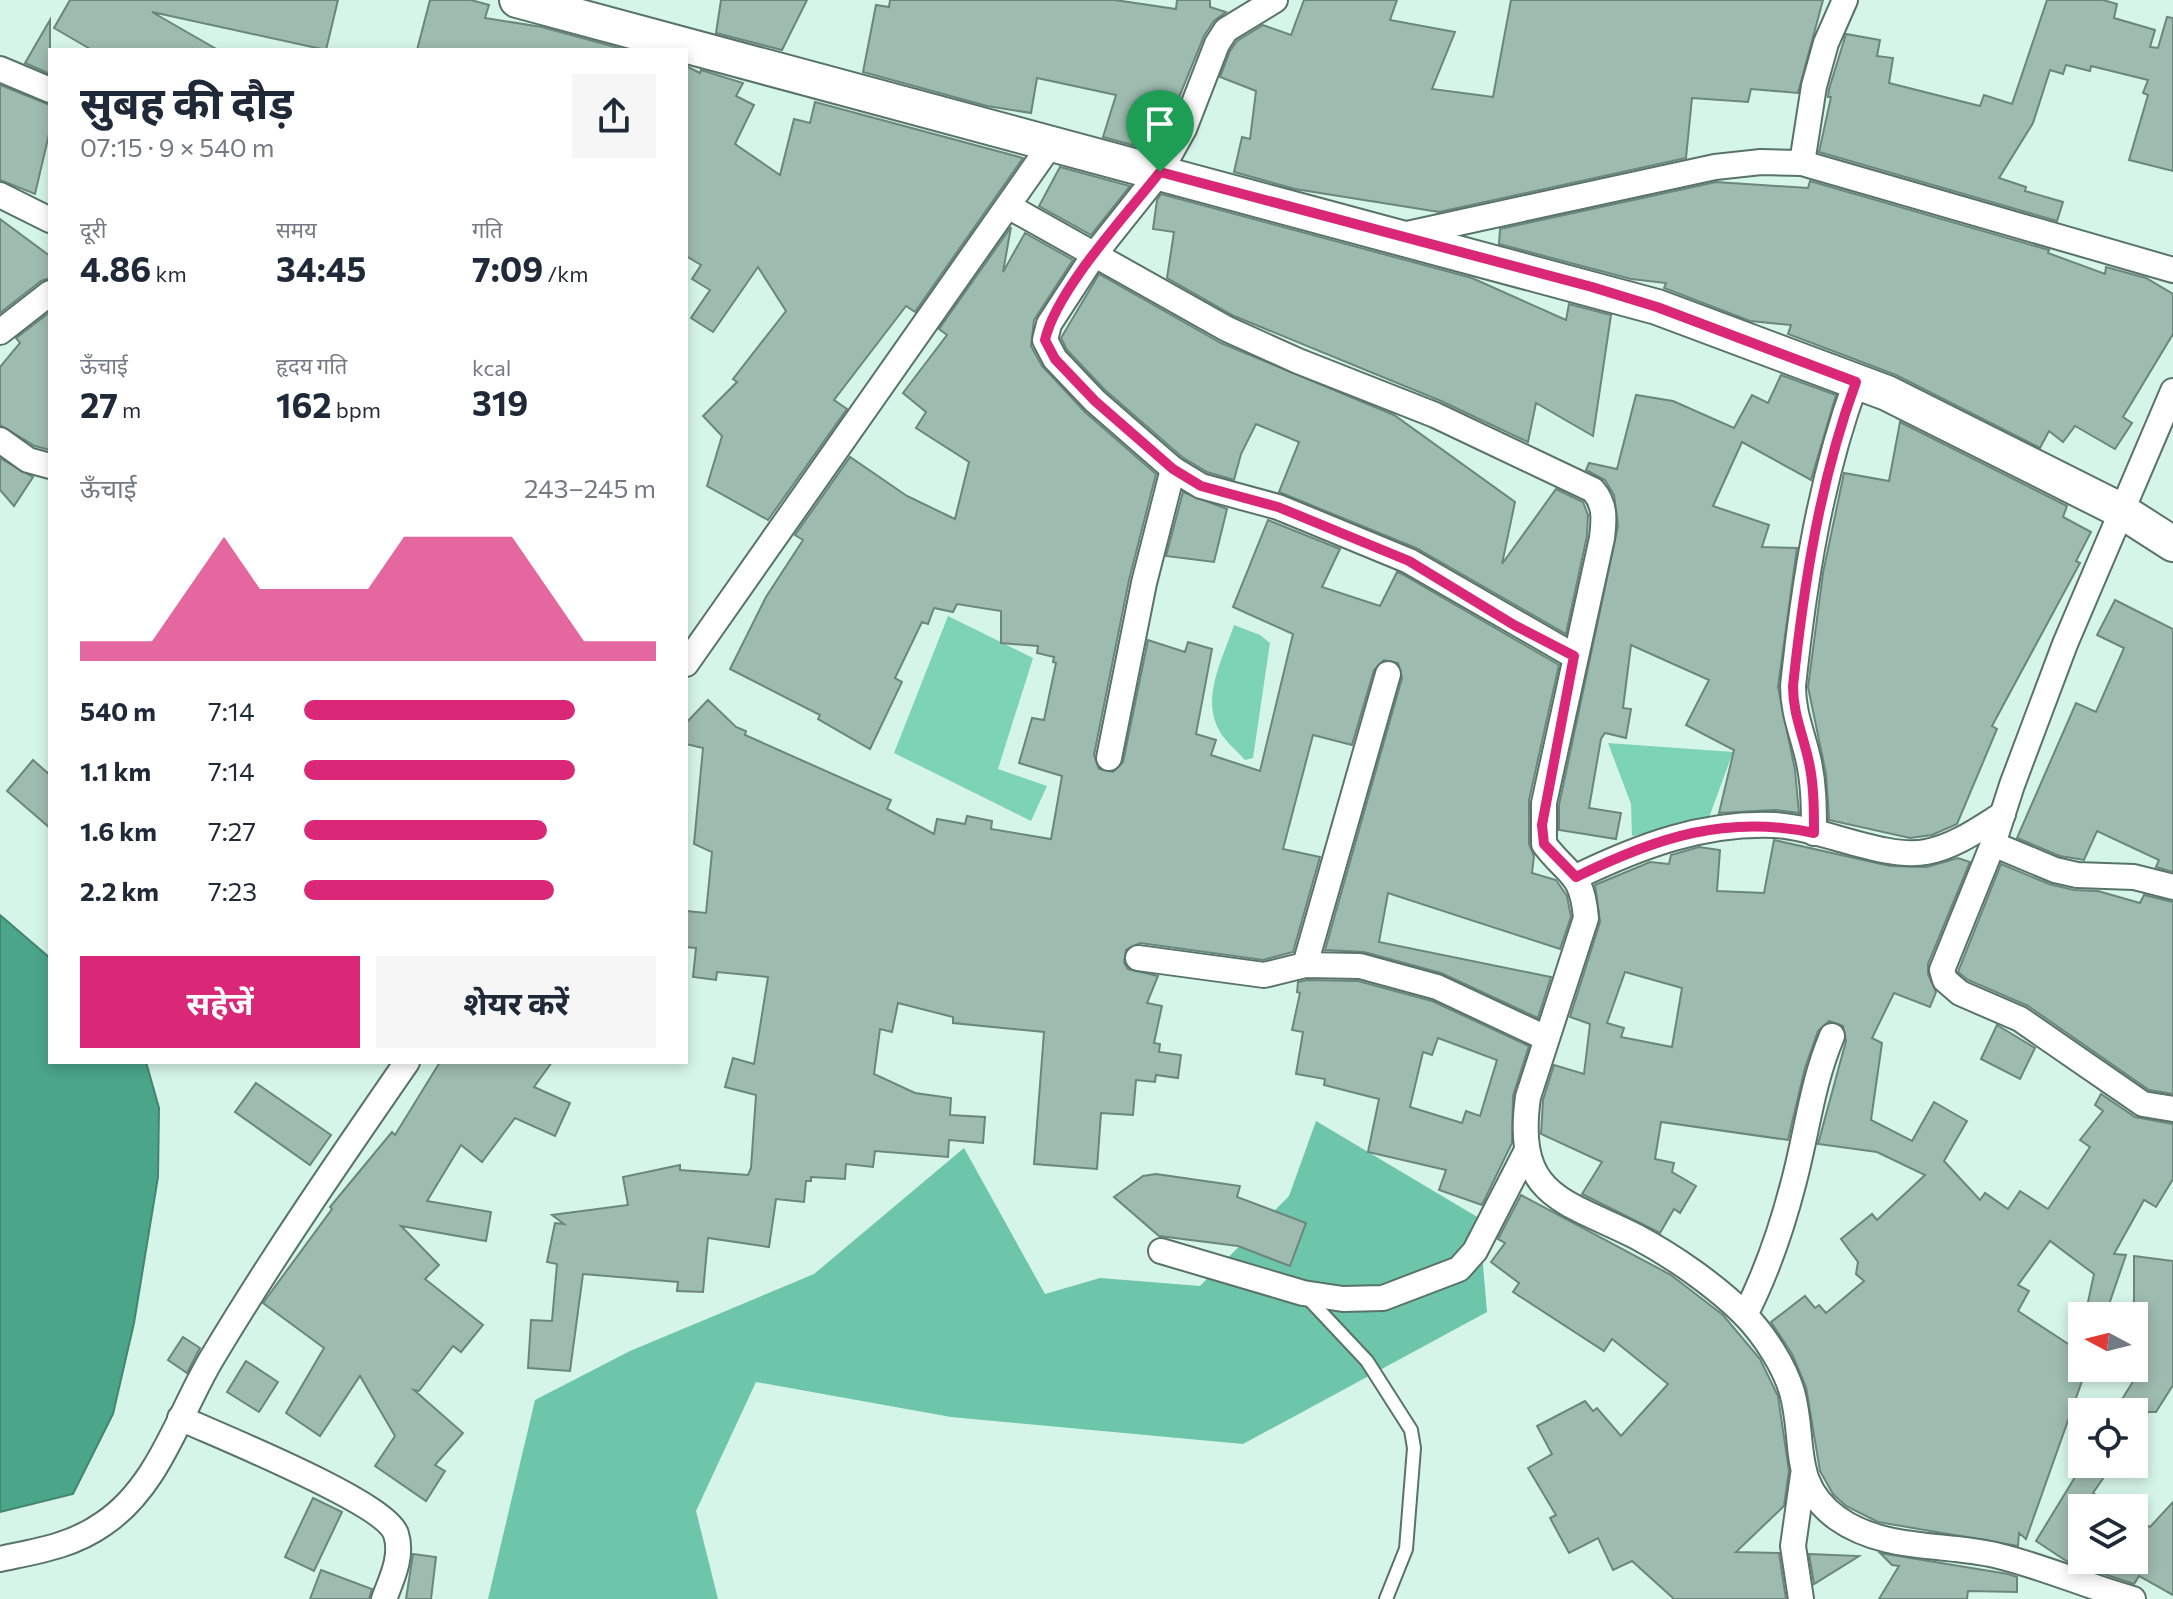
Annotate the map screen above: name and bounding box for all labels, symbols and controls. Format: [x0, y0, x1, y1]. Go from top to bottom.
text: सुबह की दौड़ [80, 74, 294, 128]
button: share [572, 74, 656, 158]
pin [1126, 90, 1194, 172]
icon: arrive [1138, 102, 1182, 146]
text: 07:15 · 9 × 540 m [80, 131, 275, 162]
text: दूरी [80, 216, 106, 243]
text: समय [276, 216, 317, 243]
text: गति [472, 216, 503, 243]
text: 4.86 [80, 247, 151, 289]
text: 34:45 [276, 247, 366, 289]
text: 7:09 [472, 247, 543, 289]
text: km [151, 260, 187, 287]
text: /km [543, 260, 588, 287]
text: ऊँचाई [80, 352, 128, 379]
text: हृदय गति [276, 352, 347, 379]
text: kcal [472, 354, 511, 381]
text: 319 [472, 381, 528, 423]
text: 27 [80, 383, 118, 425]
text: 162 [276, 383, 332, 425]
text: m [118, 396, 141, 423]
text: bpm [332, 396, 381, 423]
text: ऊँचाई [80, 472, 136, 503]
text: 243–245 m [524, 472, 656, 503]
text: 540 m [80, 695, 156, 726]
text: 7:14 [208, 695, 255, 726]
text: 1.1 km [80, 755, 151, 786]
text: 7:14 [208, 755, 255, 786]
text: 1.6 km [80, 815, 157, 846]
text: 7:27 [208, 815, 256, 846]
text: 2.2 km [80, 875, 159, 906]
text: 7:23 [208, 875, 257, 906]
button: सहेजें [80, 956, 360, 1048]
button: शेयर करें [376, 956, 656, 1048]
north arrow [2068, 1302, 2148, 1382]
map controls [2068, 1302, 2148, 1574]
button: locate [2068, 1398, 2148, 1478]
button: layers [2068, 1494, 2148, 1574]

